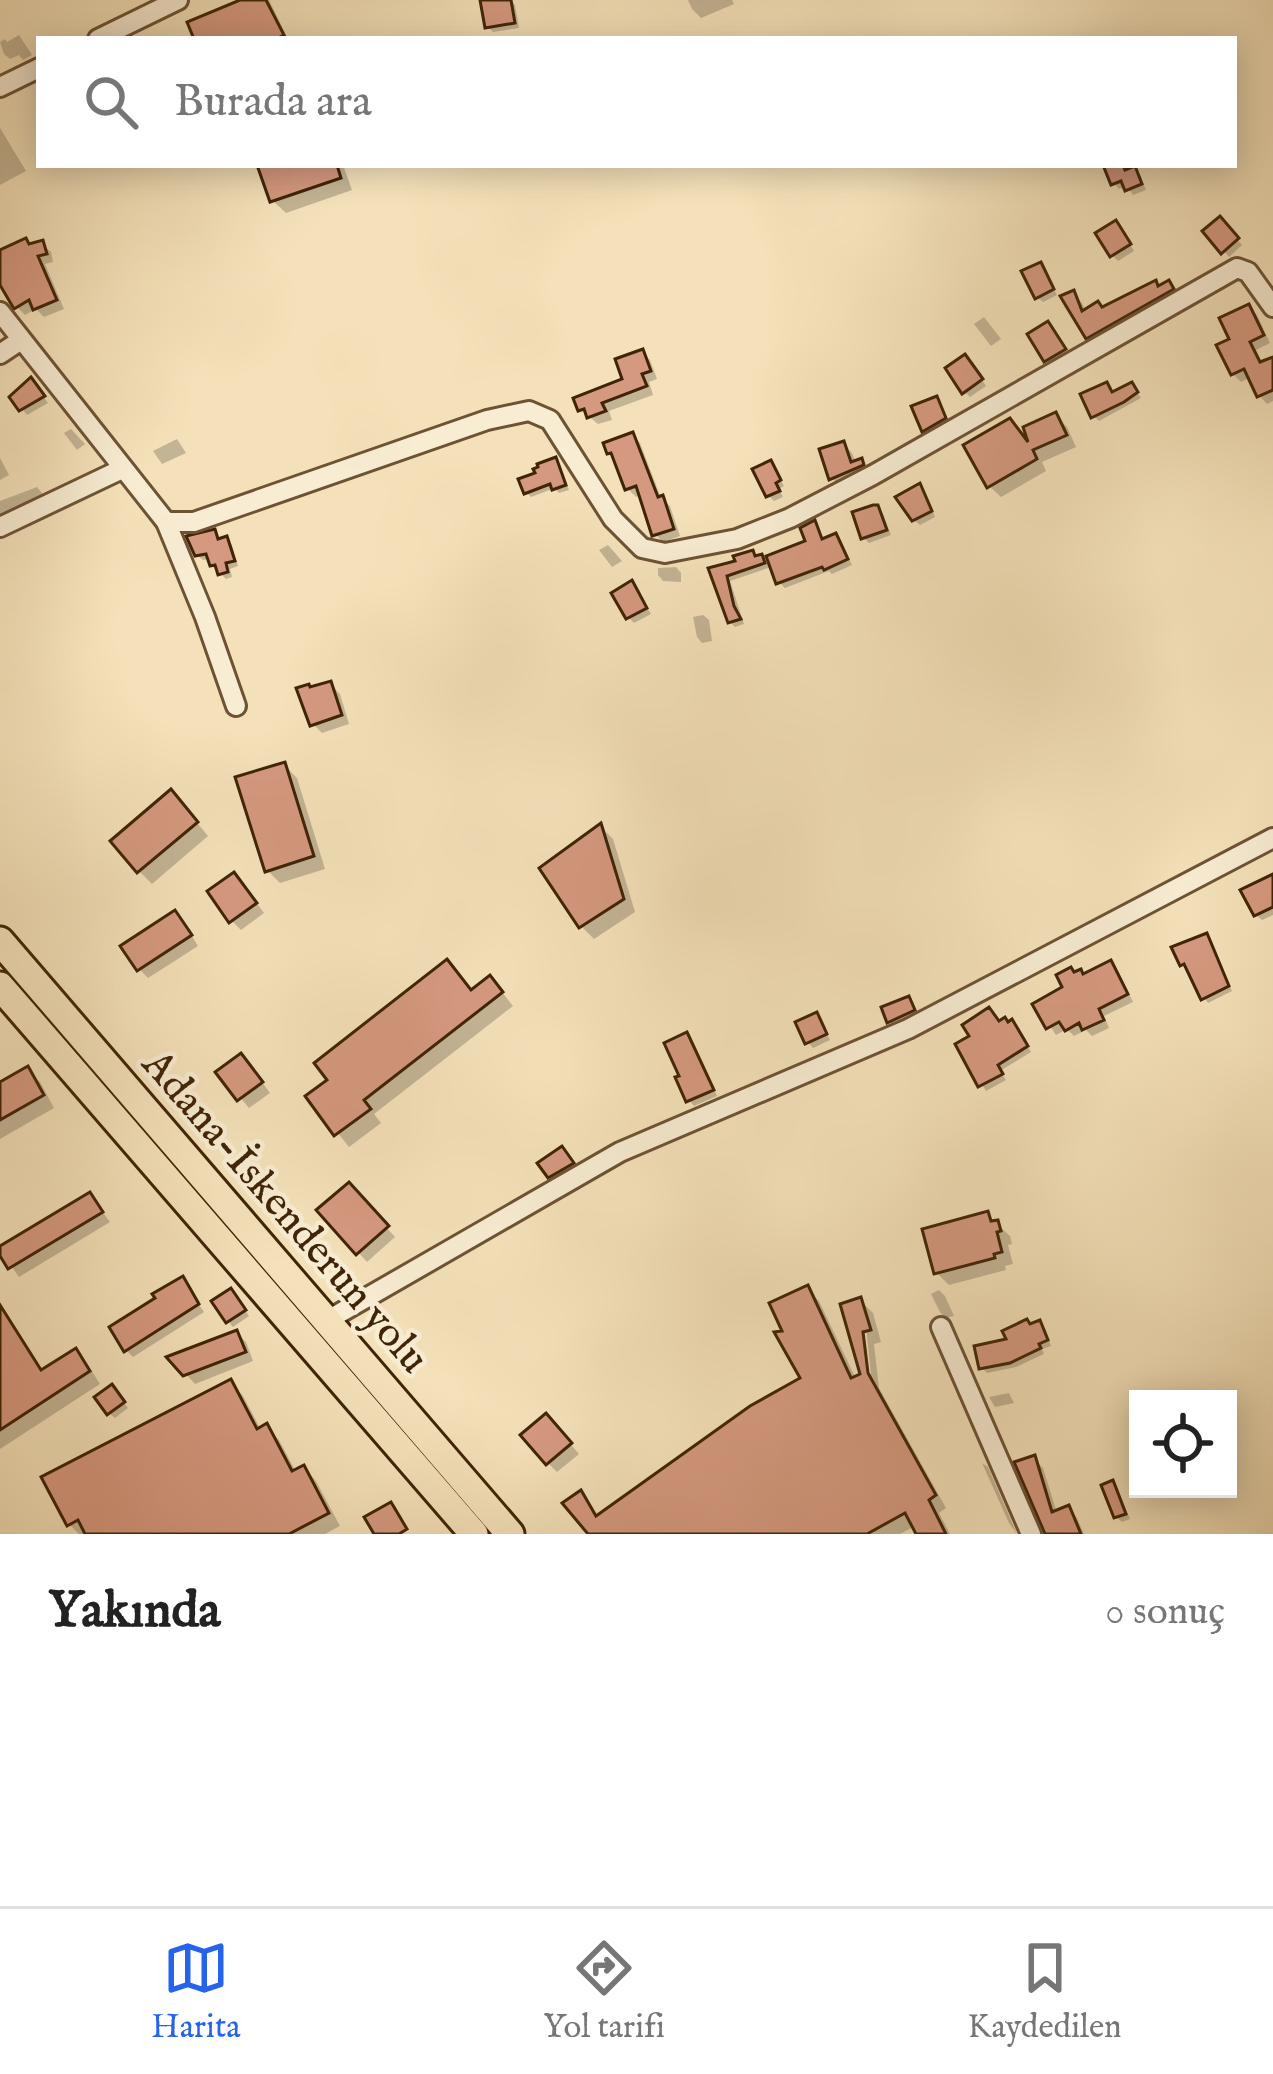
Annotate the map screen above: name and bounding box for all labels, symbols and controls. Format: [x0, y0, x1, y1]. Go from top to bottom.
search box [36, 36, 1237, 168]
icon: search [78, 69, 144, 135]
text: Burada ara [174, 74, 372, 131]
street label: Adana-İskenderun yolu [129, 1039, 439, 1385]
map controls [1129, 1390, 1237, 1498]
button: locate [1129, 1390, 1237, 1498]
text: Yakında [48, 1580, 221, 1645]
text: 0 sonuç [1105, 1588, 1225, 1637]
tab: Harita [151, 1935, 240, 2049]
tab: Yol tarifi [543, 1935, 665, 2049]
tab: Kaydedilen [968, 1935, 1122, 2049]

